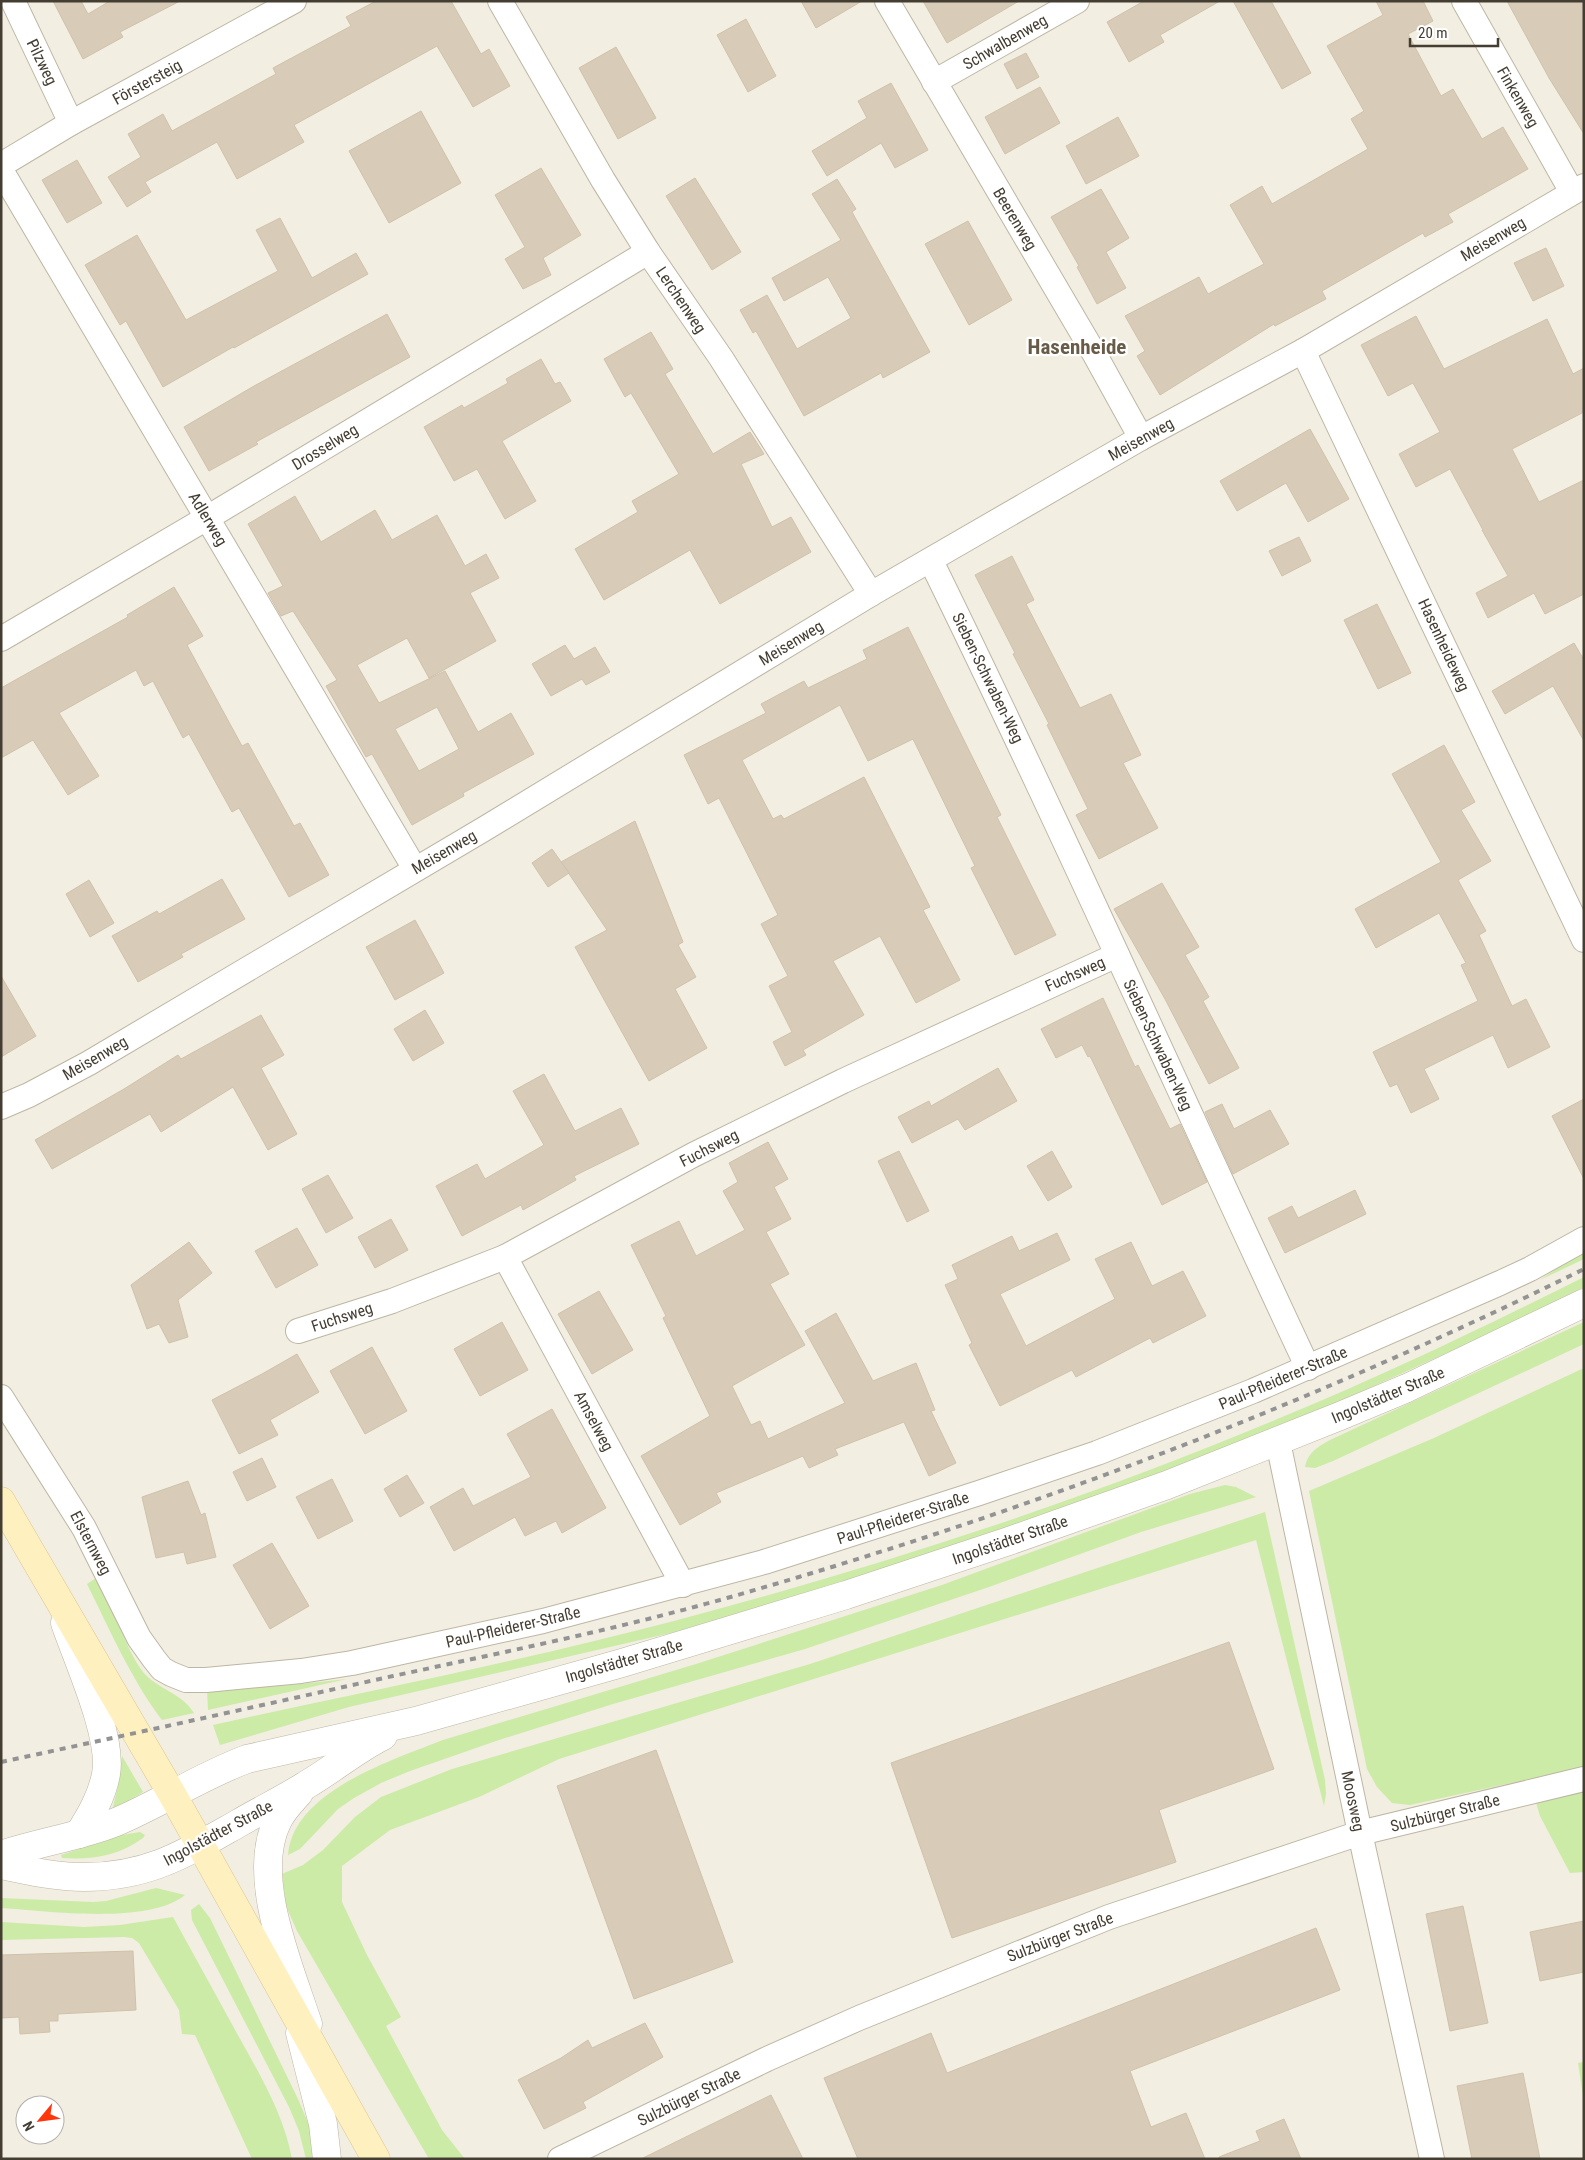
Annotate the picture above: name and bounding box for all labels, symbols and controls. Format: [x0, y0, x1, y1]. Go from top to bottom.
street label: Schwalbenweg [960, 10, 1050, 74]
scale bar [1410, 15, 1498, 47]
text: 20 m [1418, 24, 1448, 42]
street label: Pilzweg [23, 36, 61, 88]
street label: Förstersteig [109, 55, 185, 109]
street label: Finkenweg [1493, 63, 1543, 131]
street label: Beerenweg [989, 184, 1041, 254]
street label: Meisenweg [1457, 213, 1529, 265]
street label: Lerchenweg [652, 263, 710, 337]
district label: Hasenheide [1028, 335, 1126, 359]
street label: Meisenweg [1105, 413, 1177, 465]
street label: Drosselweg [289, 420, 361, 474]
street label: Adlerweg [185, 489, 231, 549]
street label: Hasenheideweg [1414, 596, 1474, 694]
street label: Sieben-Schwaben-Weg [948, 610, 1028, 746]
street label: Meisenweg [755, 616, 827, 670]
street label: Meisenweg [408, 826, 480, 878]
street label: Fuchsweg [1042, 952, 1108, 996]
street label: Sieben-Schwaben-Weg [1119, 976, 1197, 1114]
street label: Meisenweg [59, 1032, 131, 1084]
street label: Fuchsweg [676, 1125, 742, 1171]
street label: Fuchsweg [309, 1298, 375, 1336]
street label: Paul-Pfleiderer-Straße [1216, 1342, 1350, 1414]
street label: Ingolstädter Straße [1329, 1363, 1447, 1427]
street label: Amselweg [570, 1388, 618, 1454]
street label: Paul-Pfleiderer-Straße [835, 1488, 971, 1548]
street label: Elsternweg [66, 1508, 116, 1578]
street label: Ingolstädter Straße [950, 1511, 1070, 1569]
street label: Paul-Pfleiderer-Straße [444, 1602, 582, 1652]
street label: Ingolstädter Straße [563, 1635, 685, 1687]
street label: Moosweg [1337, 1769, 1369, 1833]
street label: Sulzbürger Straße [1388, 1790, 1502, 1836]
street label: Ingolstädter Straße [160, 1796, 276, 1870]
street label: Sulzbürger Straße [1004, 1908, 1116, 1966]
street label: Sulzbürger Straße [634, 2064, 744, 2130]
north arrow [15, 2095, 65, 2145]
text: N [20, 2119, 38, 2134]

